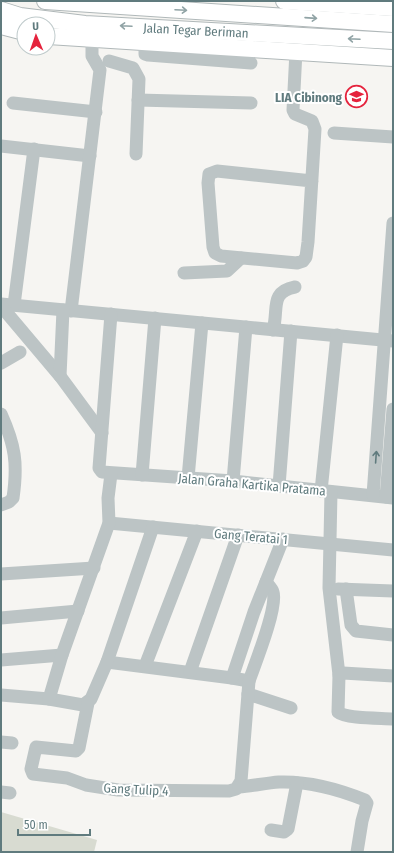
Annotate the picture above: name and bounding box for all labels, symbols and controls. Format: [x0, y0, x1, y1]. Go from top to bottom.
one-way arrow [174, 6, 187, 14]
one-way arrow [304, 14, 317, 21]
north arrow [16, 16, 56, 56]
text: U [32, 20, 39, 33]
street label: Jalan Tegar Beriman [143, 20, 249, 41]
one-way arrow [120, 22, 133, 29]
one-way arrow [348, 35, 361, 43]
school or university icon: LIA Cibinong [344, 84, 370, 110]
place label: LIA Cibinong [275, 90, 343, 105]
one-way arrow [373, 451, 380, 464]
street label: Jalan Graha Kartika Pratama [178, 471, 326, 498]
street label: Gang Teratai 1 [213, 526, 288, 547]
street label: Gang Tulip 4 [103, 780, 169, 799]
scale bar [18, 811, 90, 837]
text: 50 m [24, 818, 48, 832]

